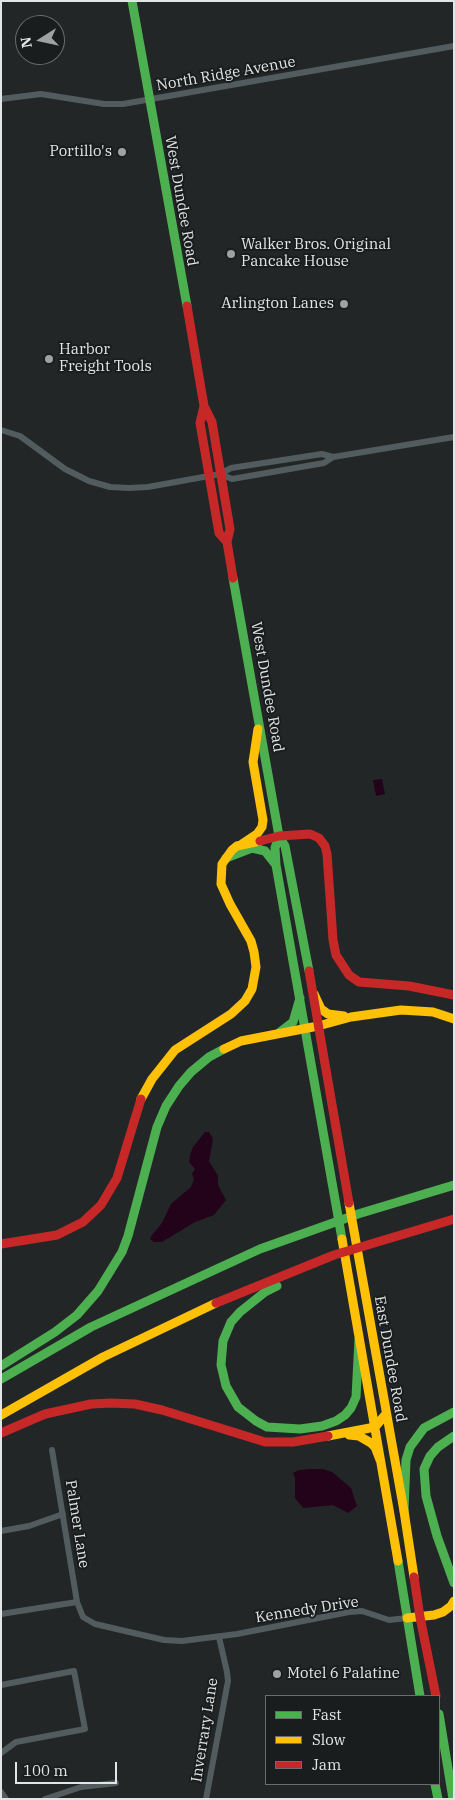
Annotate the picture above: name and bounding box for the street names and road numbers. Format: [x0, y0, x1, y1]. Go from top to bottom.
street label: North Ridge Avenue [155, 53, 297, 95]
street label: West Dundee Road [161, 135, 201, 267]
street label: West Dundee Road [247, 621, 287, 753]
street label: East Dundee Road [370, 1295, 410, 1423]
street label: Palmer Lane [61, 1479, 93, 1569]
street label: Kennedy Drive [254, 1593, 360, 1627]
street label: Inverrary Lane [188, 1677, 222, 1783]

